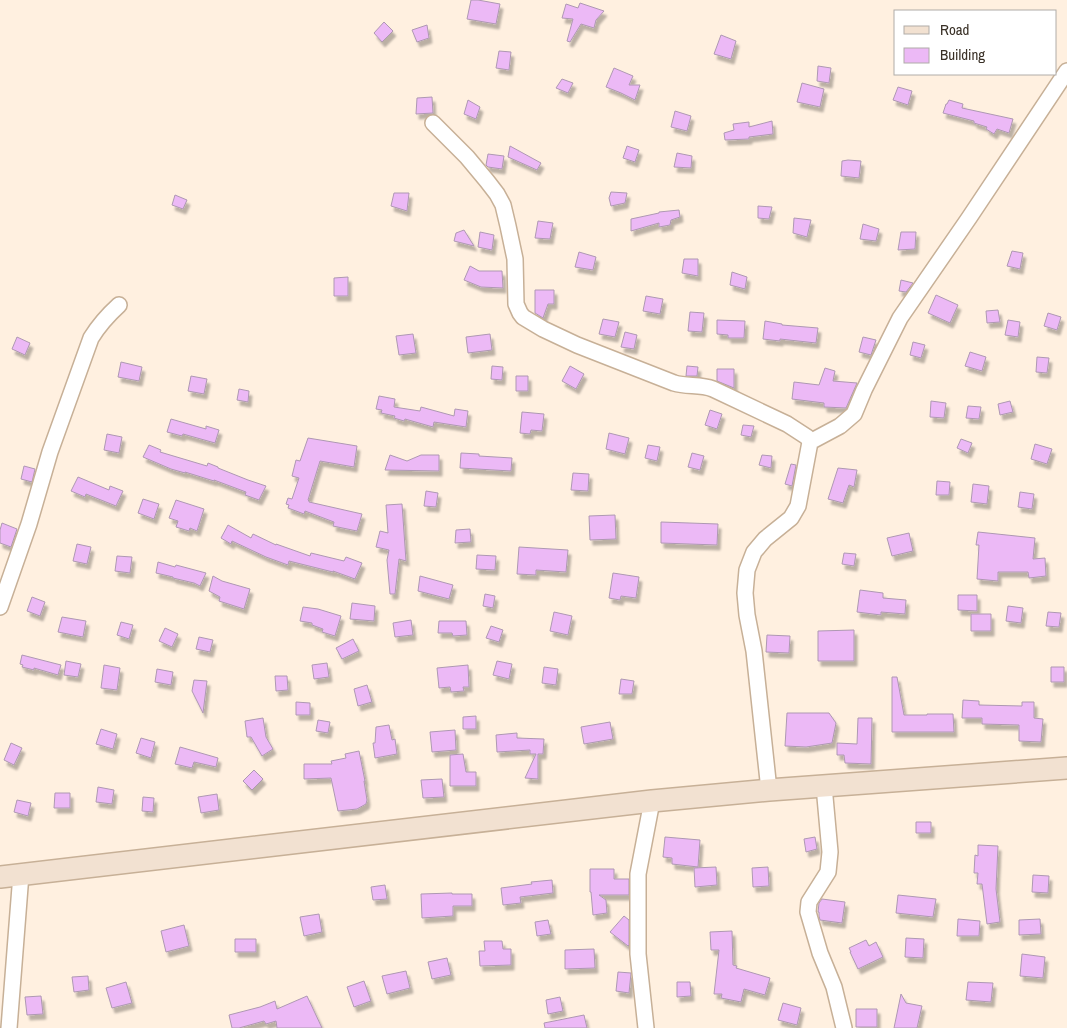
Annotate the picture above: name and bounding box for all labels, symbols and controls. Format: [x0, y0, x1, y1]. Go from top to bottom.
legend [894, 10, 1057, 75]
text: Road [940, 19, 969, 40]
text: Building [940, 44, 985, 65]

